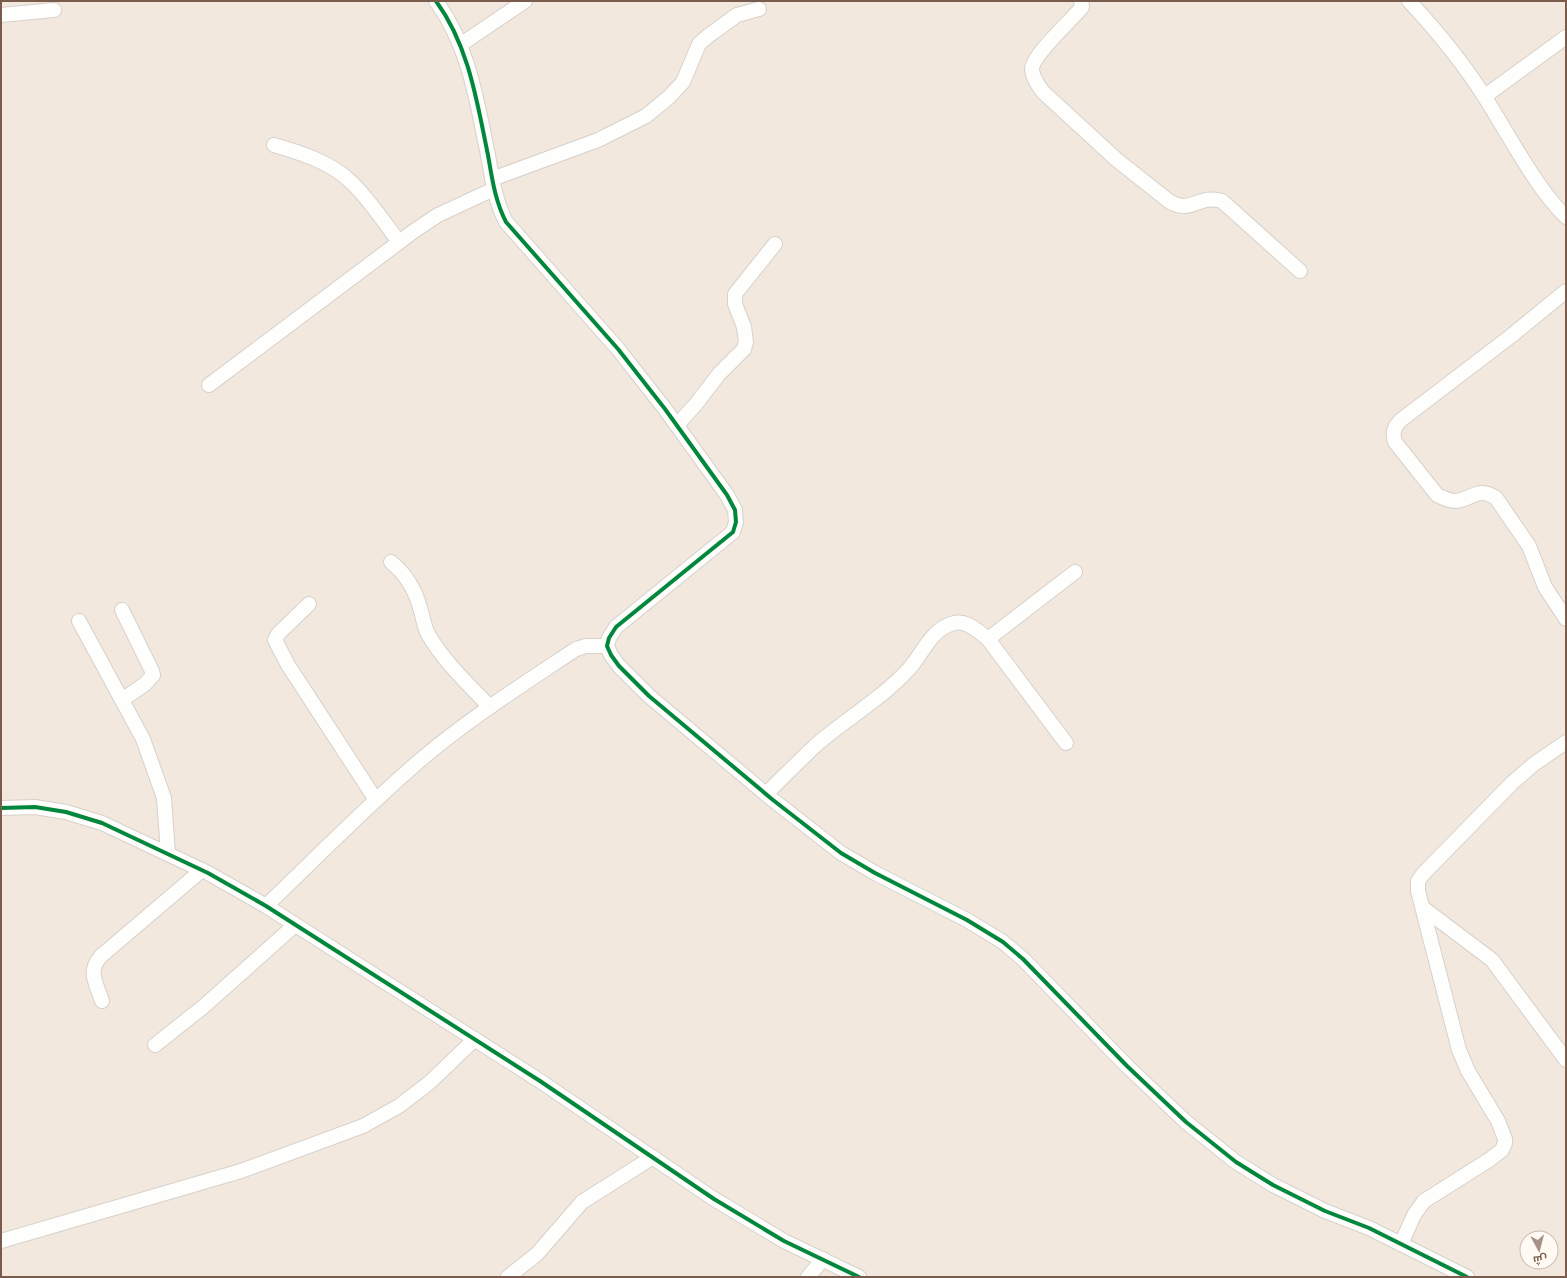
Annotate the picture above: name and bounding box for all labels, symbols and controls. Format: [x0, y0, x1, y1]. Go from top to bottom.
north arrow [1519, 1230, 1559, 1270]
text: ش [1532, 1252, 1548, 1267]

